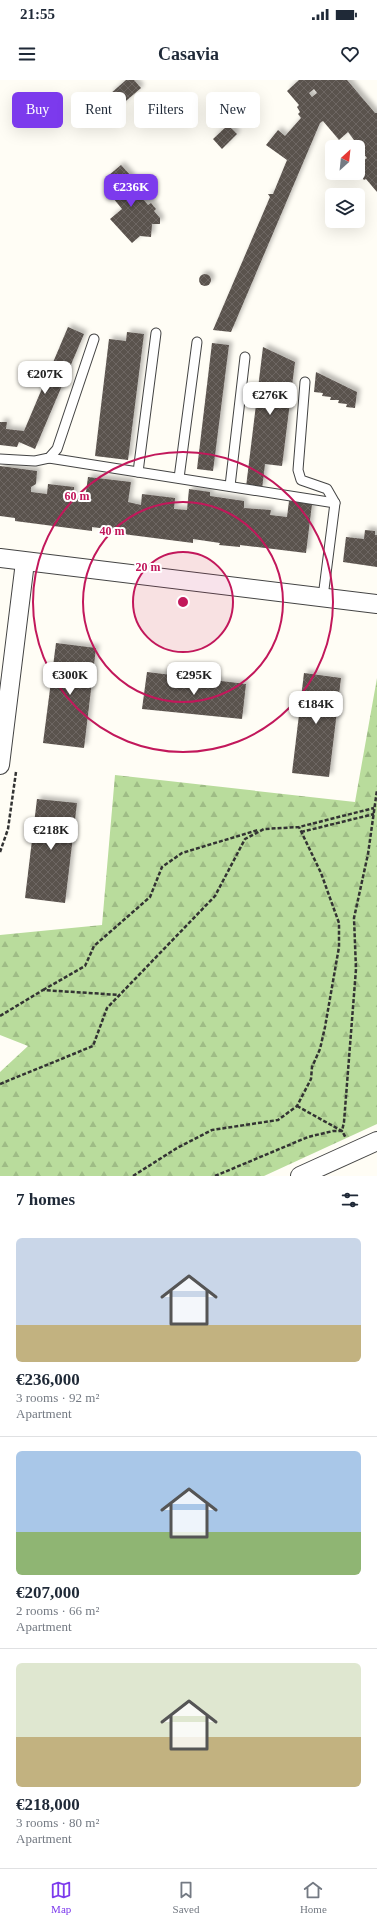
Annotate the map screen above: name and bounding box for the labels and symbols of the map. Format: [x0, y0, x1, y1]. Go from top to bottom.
north arrow [325, 140, 365, 180]
pin: €236K [103, 174, 159, 208]
pin: €207K [17, 361, 73, 395]
pin: €276K [242, 382, 298, 416]
text: 60 m [65, 489, 90, 503]
text: 40 m [100, 524, 125, 538]
text: 20 m [136, 560, 161, 574]
centre of rings [176, 595, 190, 609]
pin: €300K [42, 662, 98, 696]
pin: €295K [166, 662, 222, 696]
pin: €184K [288, 691, 344, 725]
pin: €218K [23, 817, 79, 851]

